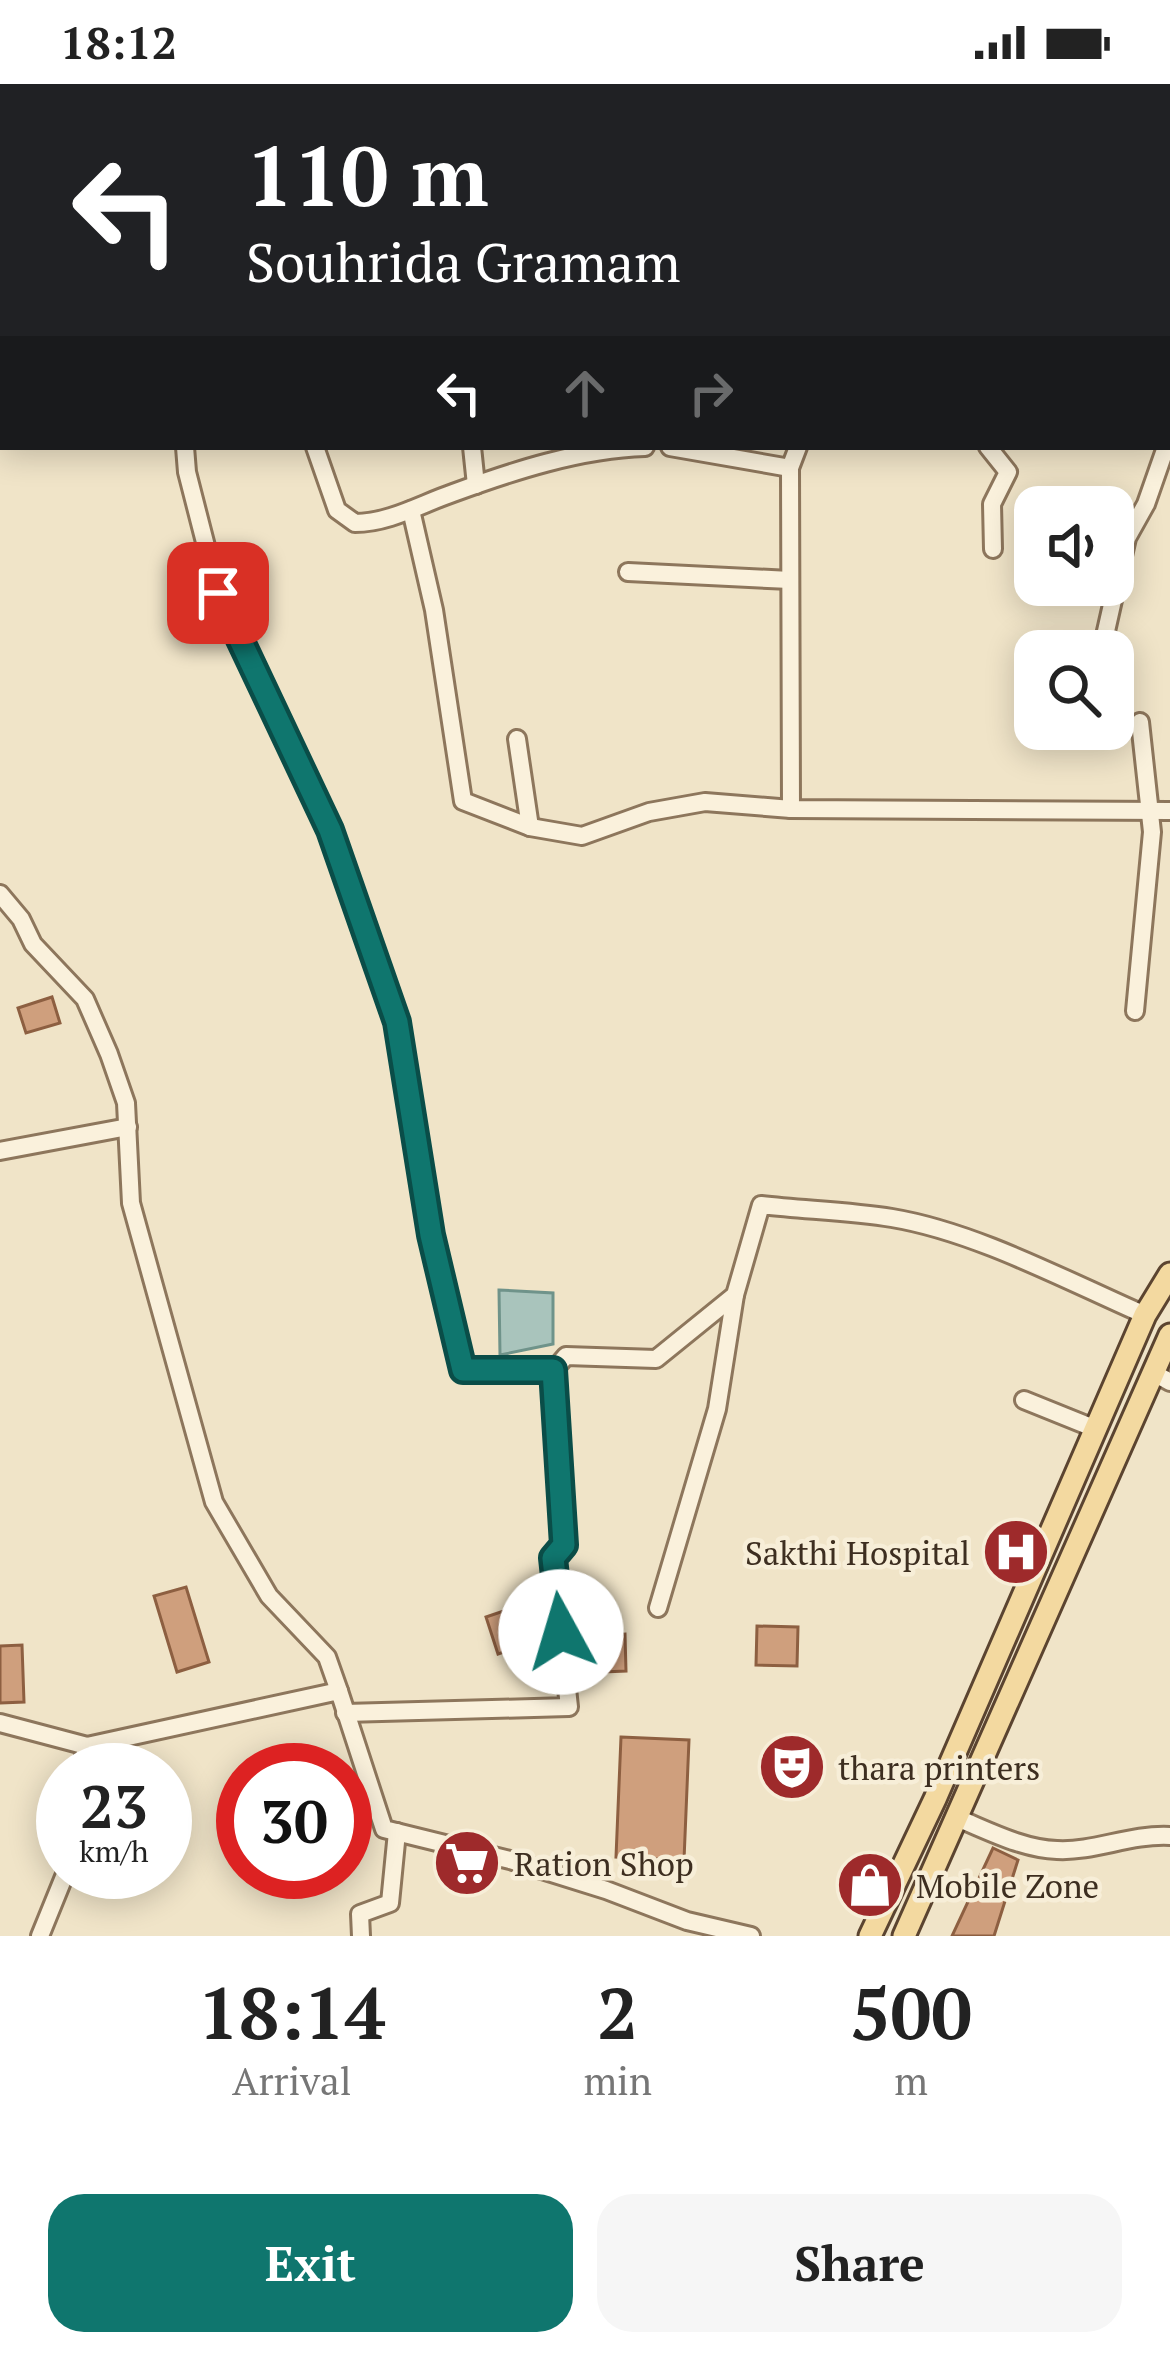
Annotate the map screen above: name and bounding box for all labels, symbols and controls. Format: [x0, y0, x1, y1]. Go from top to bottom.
text: 18:12 [60, 12, 177, 72]
text: 110 m [246, 119, 489, 230]
icon: left [48, 132, 204, 288]
text: Souhrida Gramam [246, 226, 680, 297]
icon: left [426, 360, 492, 426]
icon: ahead [552, 360, 618, 426]
icon: right [678, 360, 744, 426]
map controls [1014, 486, 1134, 750]
button: sound [1014, 486, 1134, 606]
pin [167, 542, 269, 644]
icon: arrive [185, 560, 251, 626]
button: search [1014, 630, 1134, 750]
hospital icon: Sakthi Hospital [981, 1517, 1051, 1587]
place label: Sakthi Hospital [745, 1531, 970, 1574]
position arrow [498, 1569, 624, 1695]
theatre icon: thara printers [757, 1732, 827, 1802]
speed limit sign: 30 [216, 1743, 372, 1899]
place label: thara printers [838, 1746, 1040, 1789]
text: 23 [80, 1766, 148, 1845]
supermarket icon: Ration Shop [432, 1828, 502, 1898]
text: km/h [79, 1831, 149, 1871]
place label: Ration Shop [514, 1842, 694, 1885]
shop icon: Mobile Zone [835, 1850, 905, 1920]
place label: Mobile Zone [916, 1864, 1099, 1907]
text: 18:14 [198, 1964, 385, 2060]
text: 2 [597, 1964, 638, 2060]
text: 500 [850, 1964, 972, 2060]
text: Arrival [232, 2054, 351, 2106]
text: min [583, 2054, 652, 2106]
text: m [894, 2054, 928, 2106]
button: Exit [48, 2194, 573, 2332]
button: Share [597, 2194, 1122, 2332]

